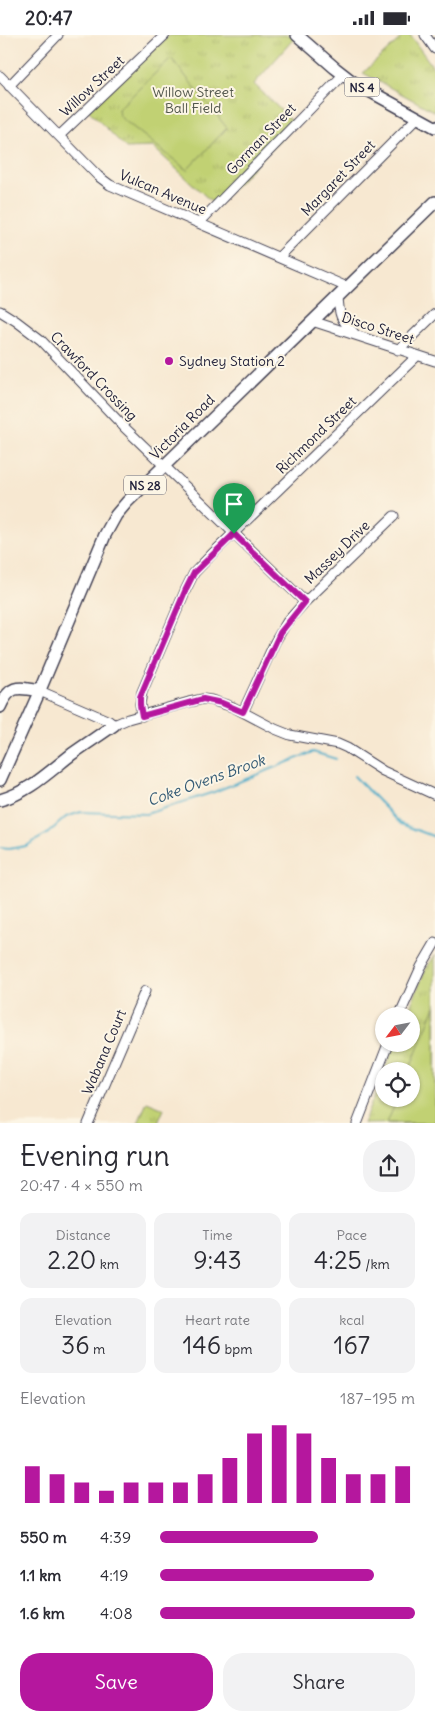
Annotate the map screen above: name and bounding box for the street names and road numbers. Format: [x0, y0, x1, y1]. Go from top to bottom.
street label: Willow Street [56, 51, 128, 120]
road number: NS 4 [344, 77, 380, 97]
street label: Gorman Street [222, 99, 300, 179]
street label: Margaret Street [297, 136, 379, 220]
street label: Vulcan Avenue [117, 166, 209, 218]
street label: Disco Street [340, 308, 417, 348]
street label: Crawford Crossing [47, 327, 141, 425]
street label: Victoria Road [146, 391, 218, 463]
street label: Richmond Street [272, 392, 360, 478]
road number: NS 28 [124, 475, 166, 495]
street label: Massey Drive [301, 516, 373, 588]
street label: Wabana Court [78, 1006, 130, 1097]

